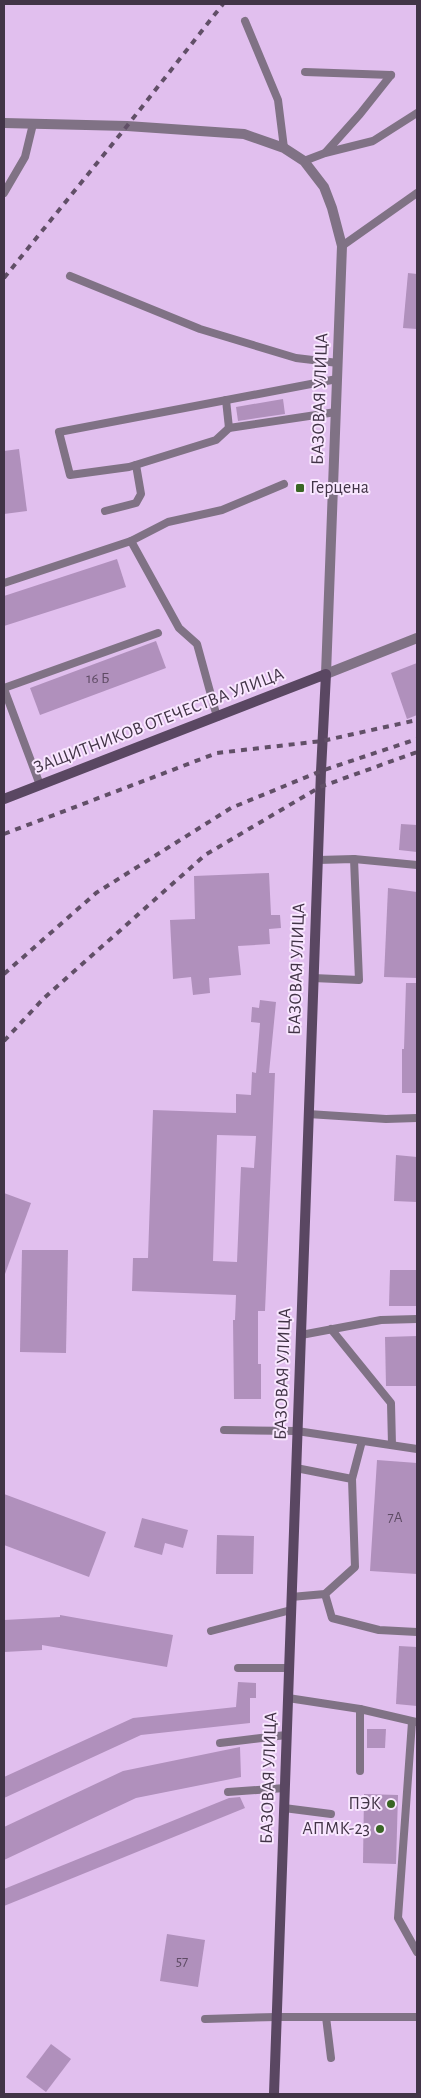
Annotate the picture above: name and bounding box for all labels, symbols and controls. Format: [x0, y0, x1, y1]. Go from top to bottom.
street label: БАЗОВАЯ УЛИЦА [309, 332, 331, 465]
place label: Герцена [310, 479, 369, 497]
marker: Герцена [294, 482, 306, 494]
street label: ЗАЩИТНИКОВ ОТЕЧЕСТВА УЛИЦА [32, 665, 287, 777]
house number: 16 Б [86, 671, 110, 686]
street label: БАЗОВАЯ УЛИЦА [286, 902, 308, 1035]
street label: БАЗОВАЯ УЛИЦА [272, 1307, 294, 1440]
house number: 7А [387, 1510, 403, 1525]
street label: БАЗОВАЯ УЛИЦА [258, 1711, 280, 1844]
place label: ПЭК [348, 1795, 382, 1813]
marker: ПЭК [385, 1798, 397, 1810]
place label: АПМК-23 [302, 1820, 370, 1838]
marker: АПМК-23 [374, 1823, 386, 1835]
house number: 57 [176, 1954, 188, 1969]

